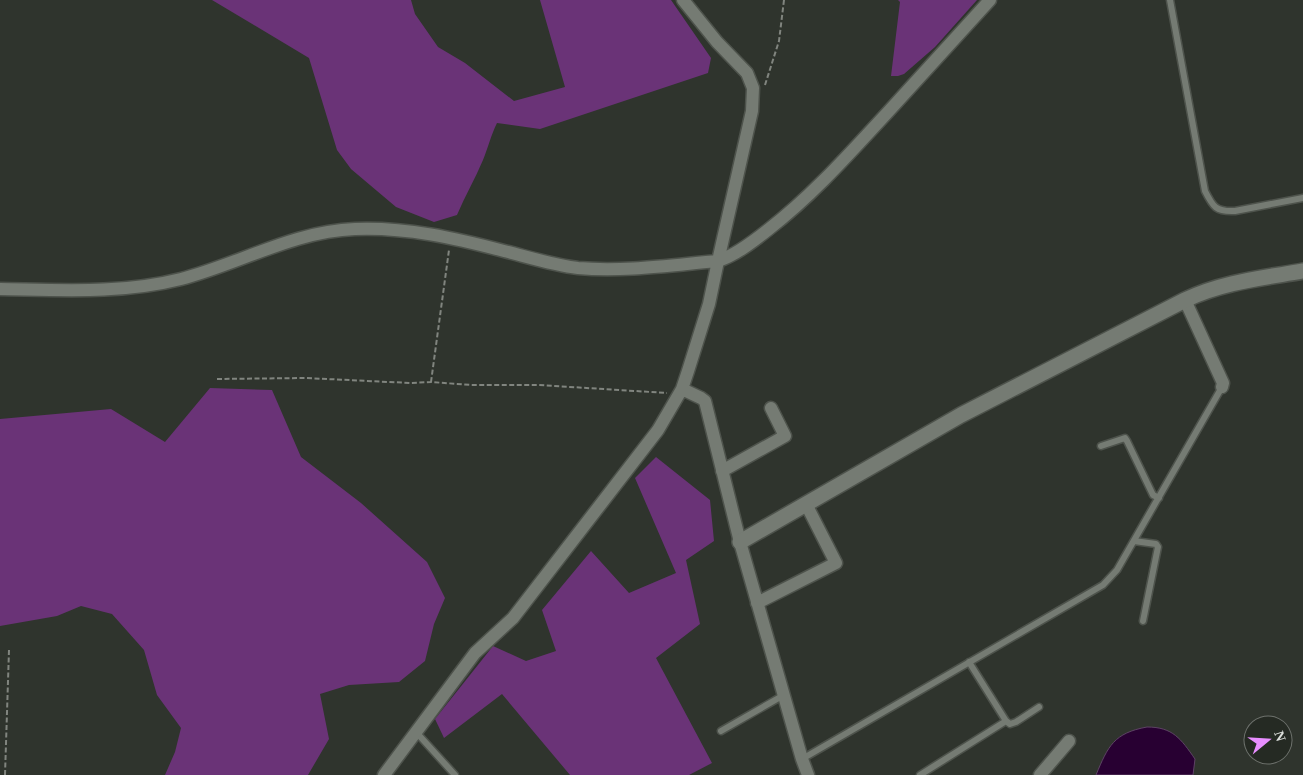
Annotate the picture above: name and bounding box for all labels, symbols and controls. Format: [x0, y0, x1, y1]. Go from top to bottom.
north arrow [1243, 715, 1293, 765]
text: N [1271, 729, 1289, 743]

